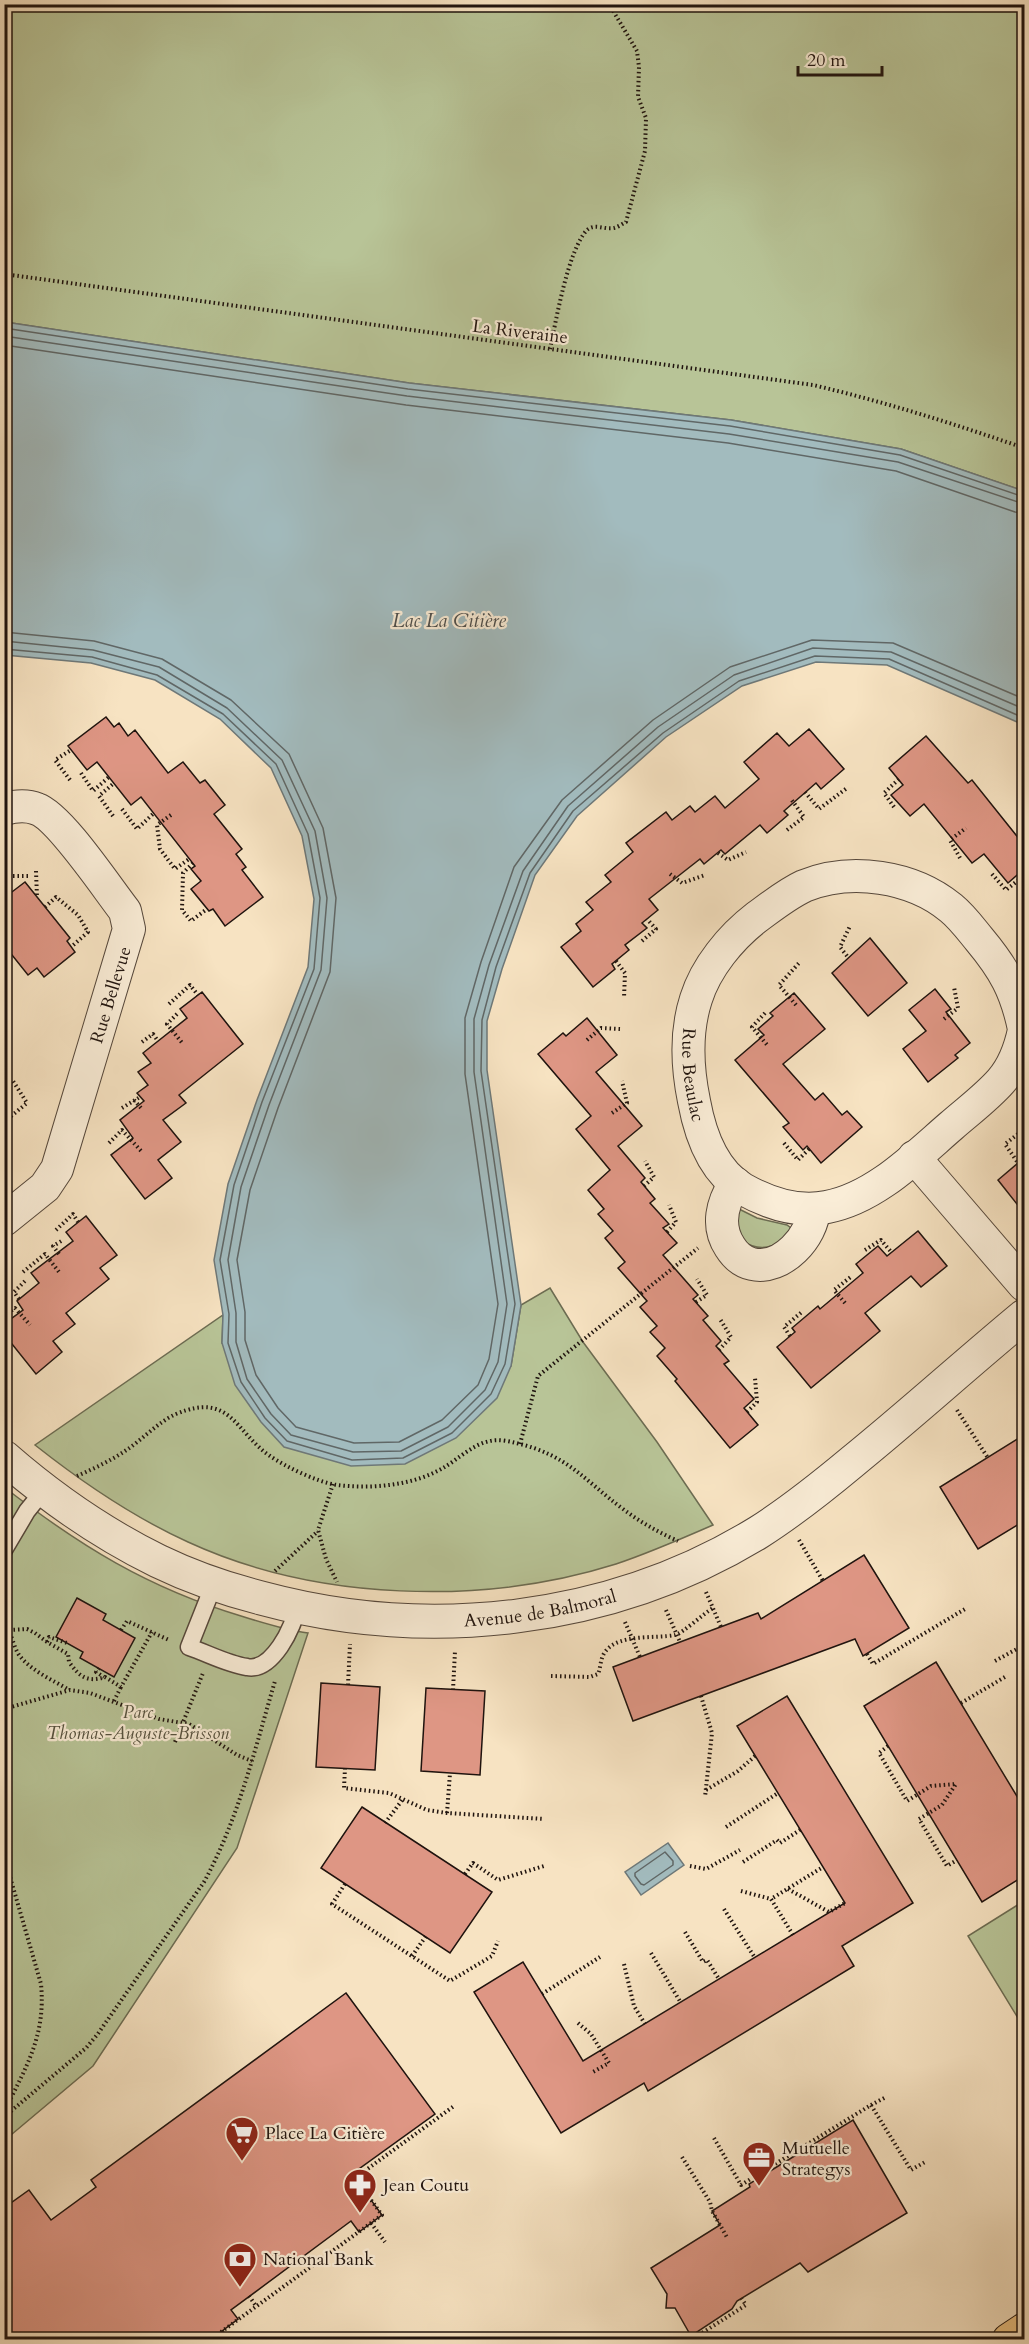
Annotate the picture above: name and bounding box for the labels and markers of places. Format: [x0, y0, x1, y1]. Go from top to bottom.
supermarket icon: Place La Citière [224, 2115, 260, 2162]
place label: Place La Citière [265, 2121, 385, 2146]
place label: Mutuelle Strategys [782, 2136, 851, 2182]
office icon: Mutuelle Strategys [741, 2140, 777, 2187]
pharmacy icon: Jean Coutu [342, 2167, 378, 2214]
place label: Jean Coutu [380, 2173, 469, 2198]
bank icon: National Bank [222, 2241, 258, 2288]
place label: National Bank [263, 2247, 374, 2272]

